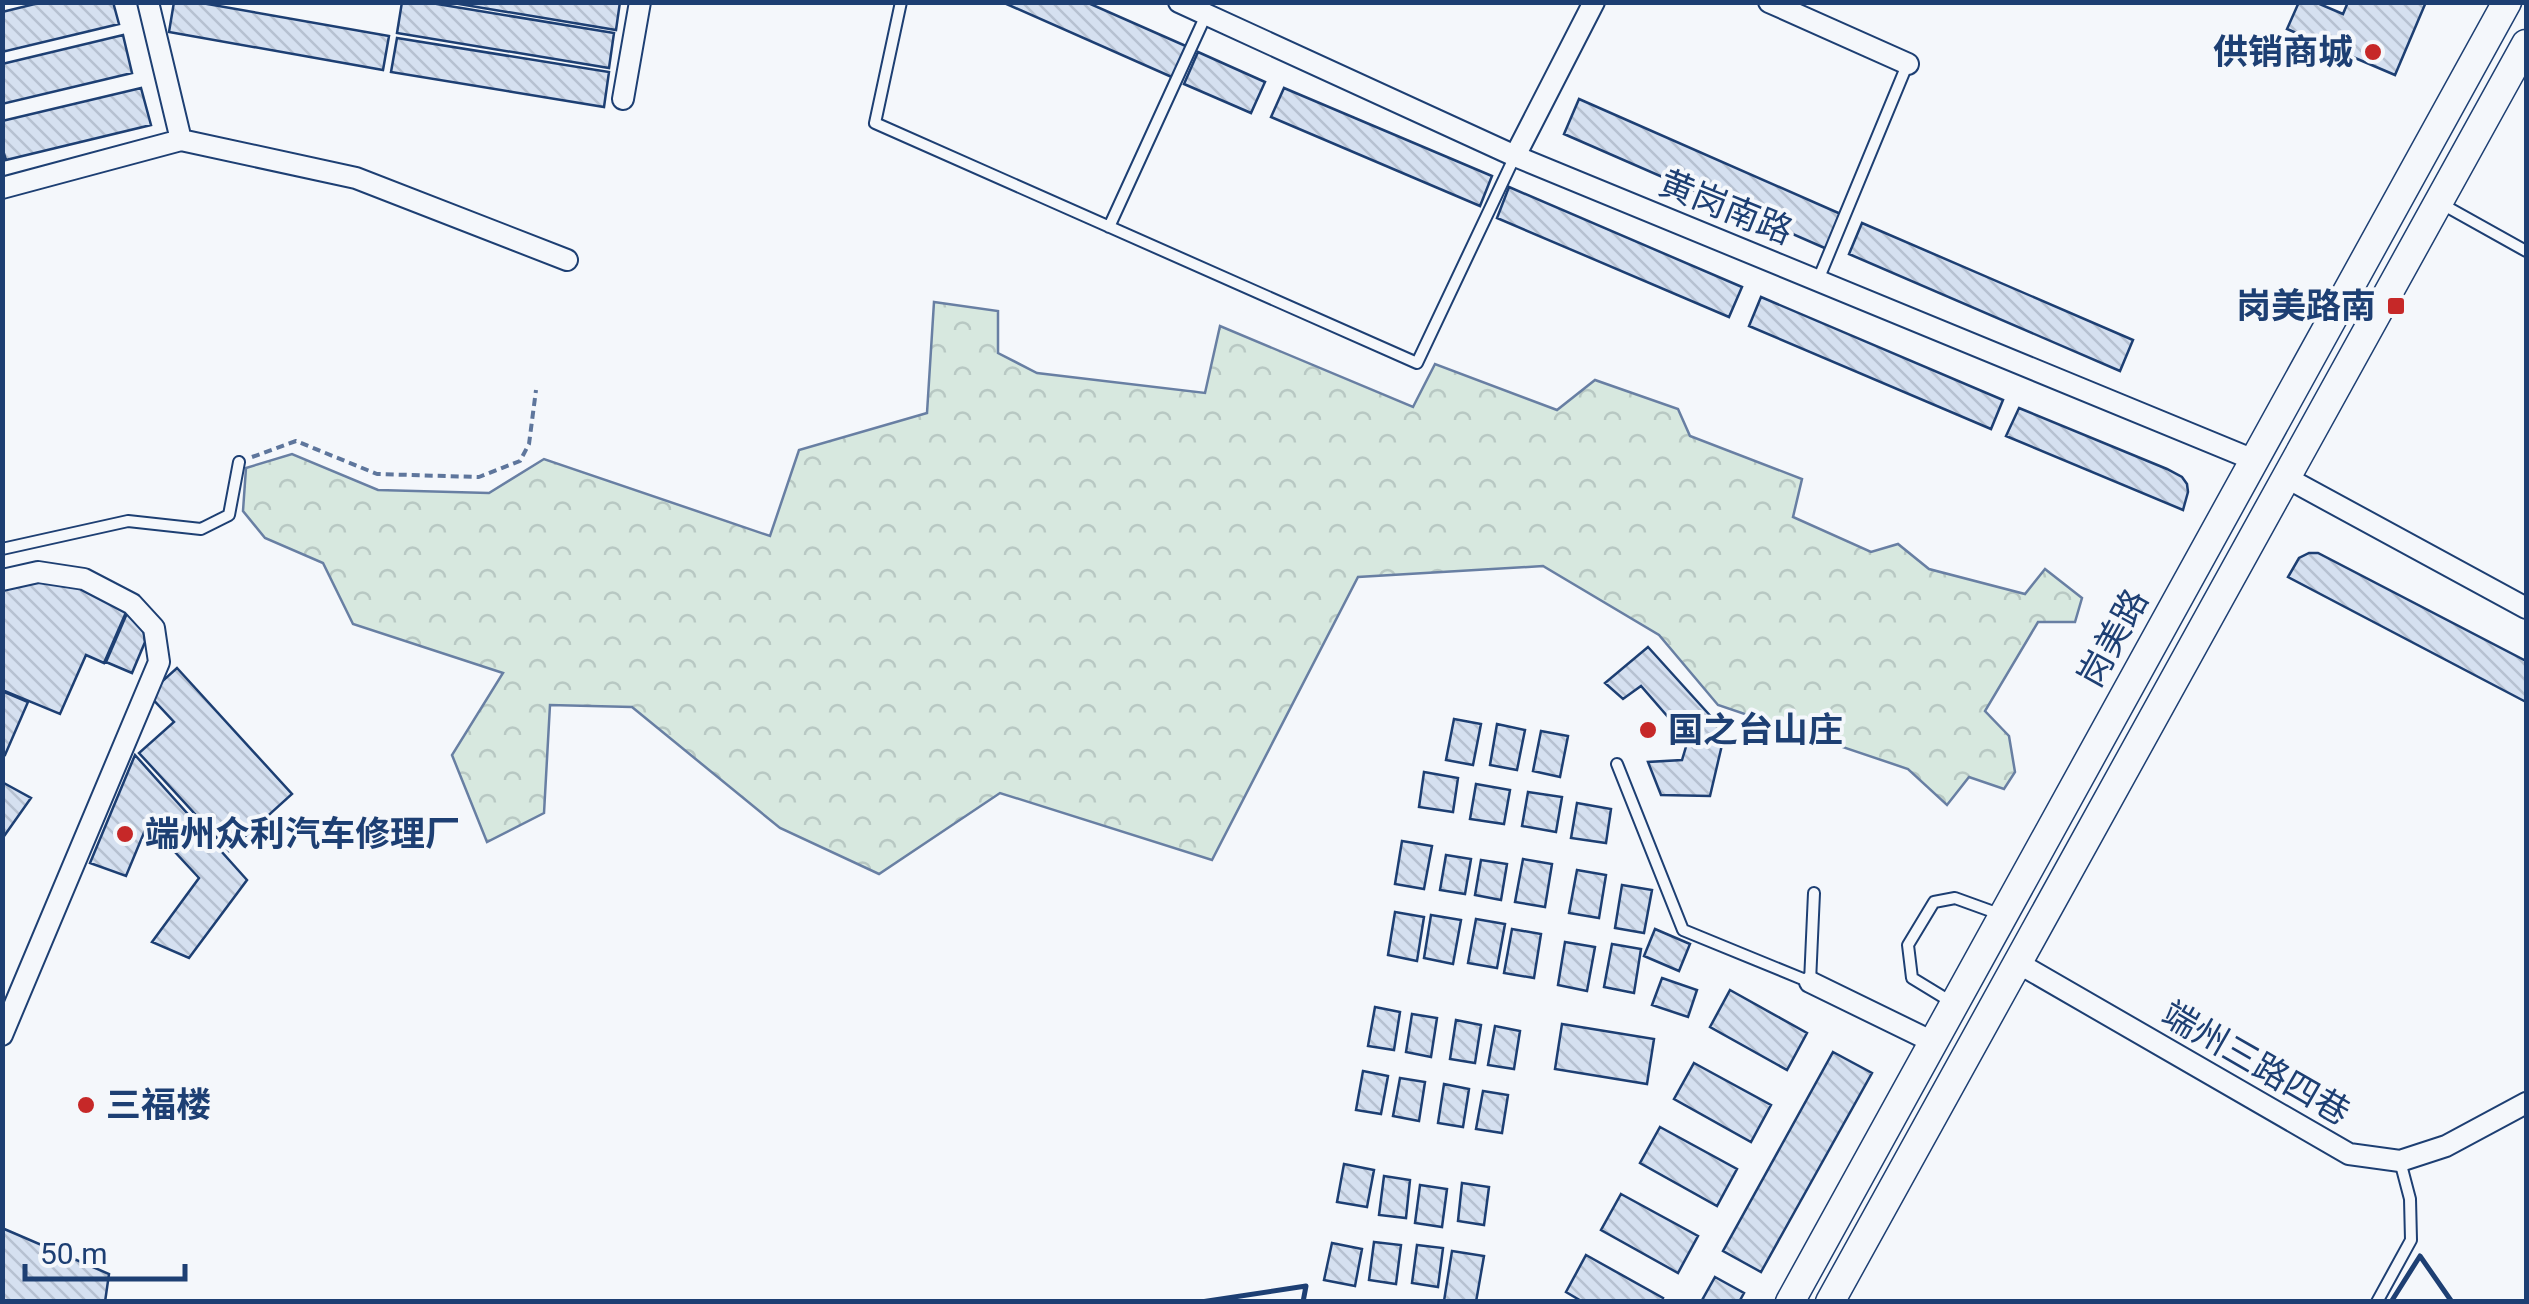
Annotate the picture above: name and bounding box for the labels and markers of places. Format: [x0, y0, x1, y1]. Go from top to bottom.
place label: 供销商城 [2213, 32, 2353, 73]
marker: 供销商城 [2362, 41, 2384, 63]
place label: 岗美路南 [2236, 286, 2376, 327]
marker: 岗美路南 [2385, 295, 2407, 317]
place label: 国之台山庄 [1668, 710, 1843, 751]
marker: 国之台山庄 [1637, 719, 1659, 741]
place label: 端州众利汽车修理厂 [145, 814, 460, 855]
marker: 端州众利汽车修理厂 [114, 823, 136, 845]
place label: 三福楼 [106, 1085, 211, 1126]
marker: 三福楼 [75, 1094, 97, 1116]

